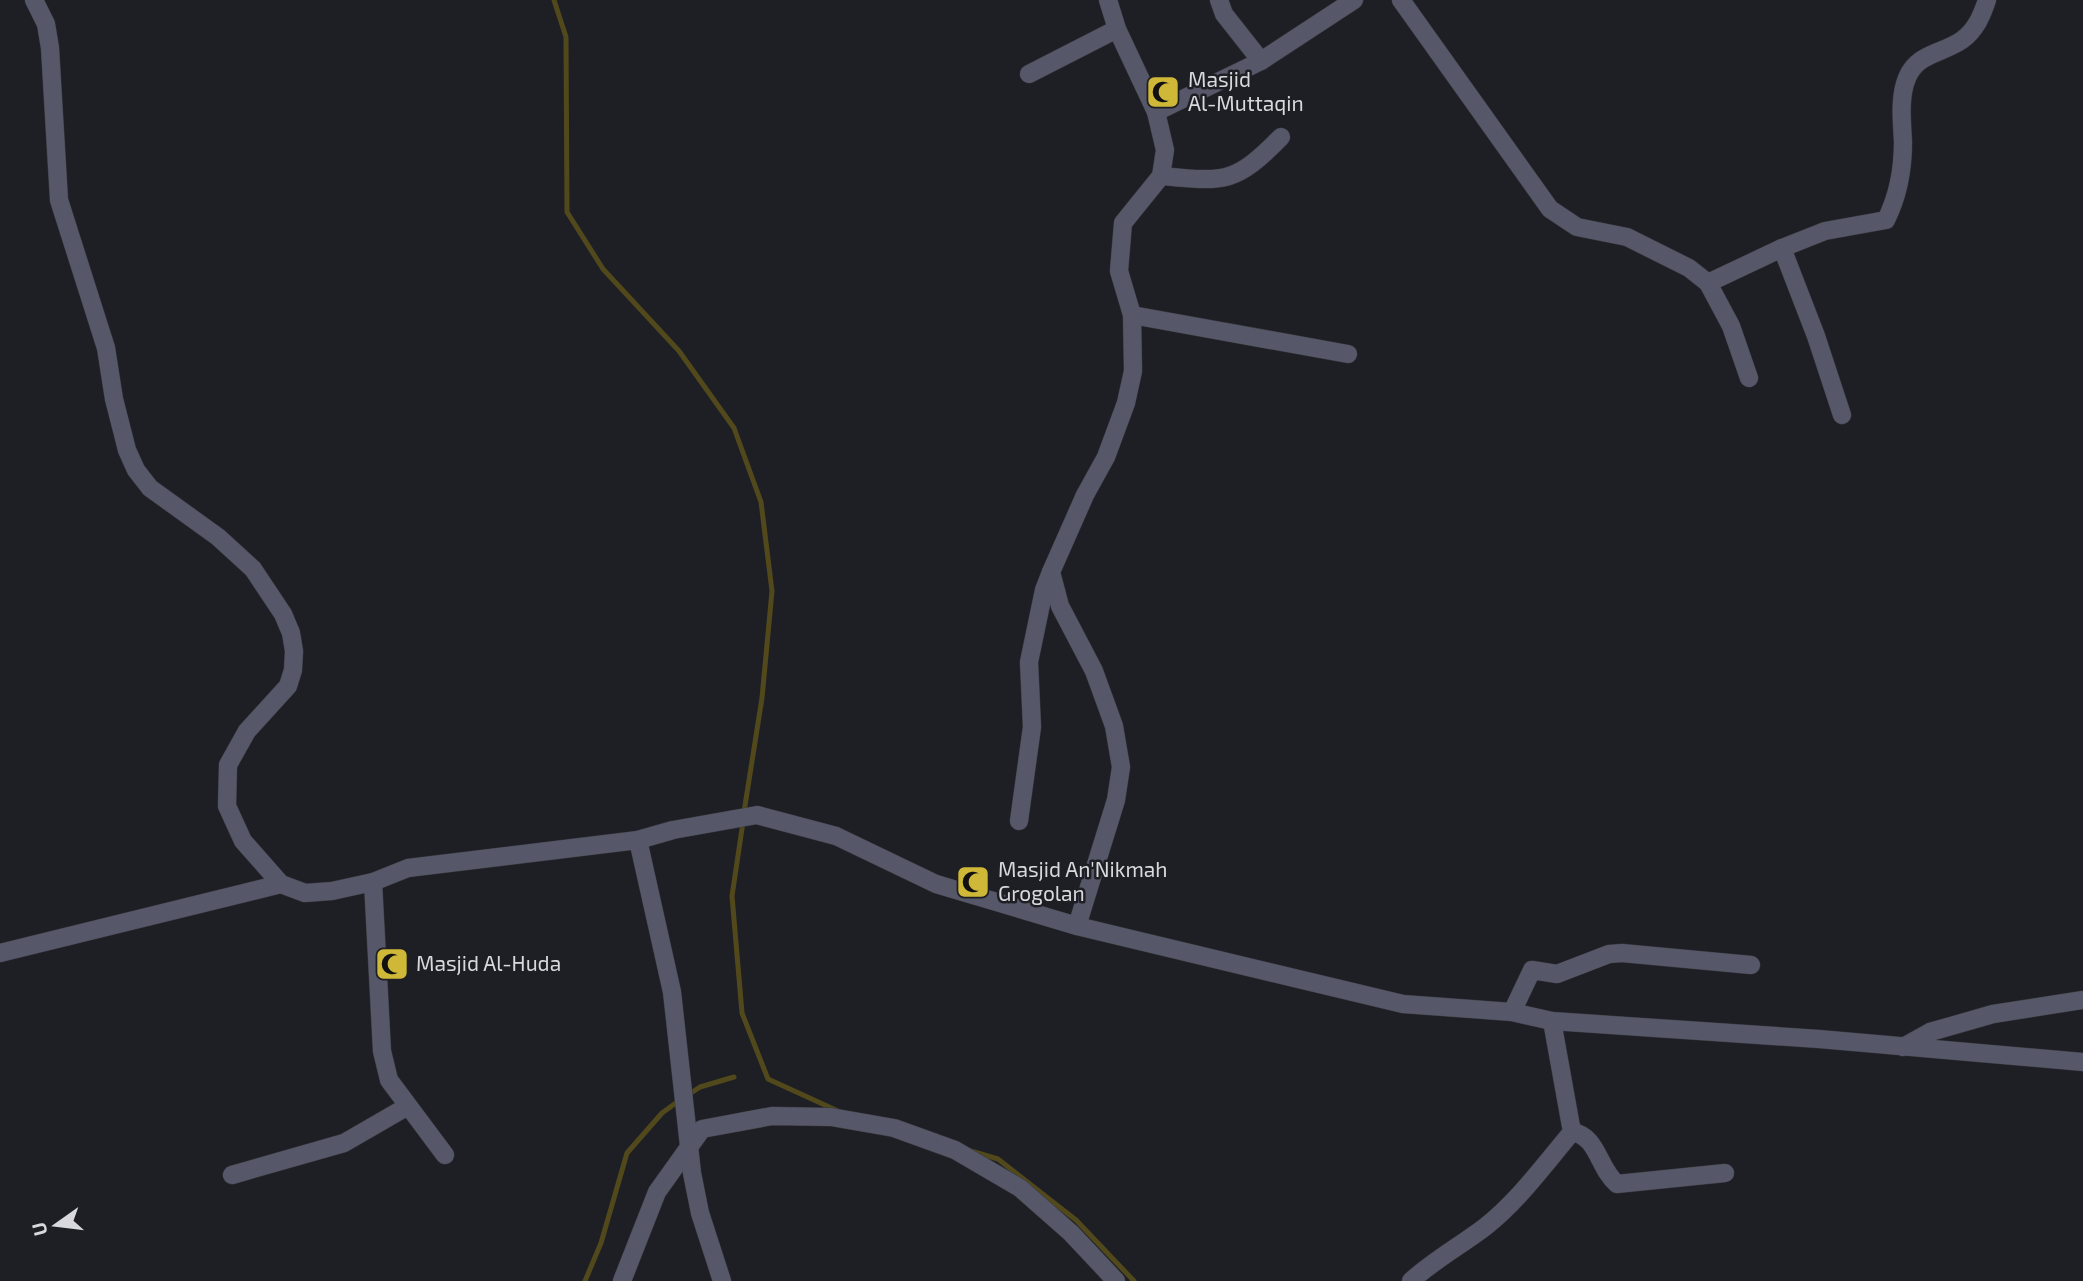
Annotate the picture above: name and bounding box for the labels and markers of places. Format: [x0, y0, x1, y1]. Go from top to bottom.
place label: Masjid Al-Muttaqin [1188, 66, 1304, 115]
mosque icon: Masjid Al-Muttaqin [1144, 73, 1182, 111]
place label: Masjid An'Nikmah Grogolan [998, 856, 1168, 905]
mosque icon: Masjid An'Nikmah Grogolan [954, 863, 992, 901]
mosque icon: Masjid Al-Huda [373, 945, 411, 983]
place label: Masjid Al-Huda [416, 950, 561, 976]

